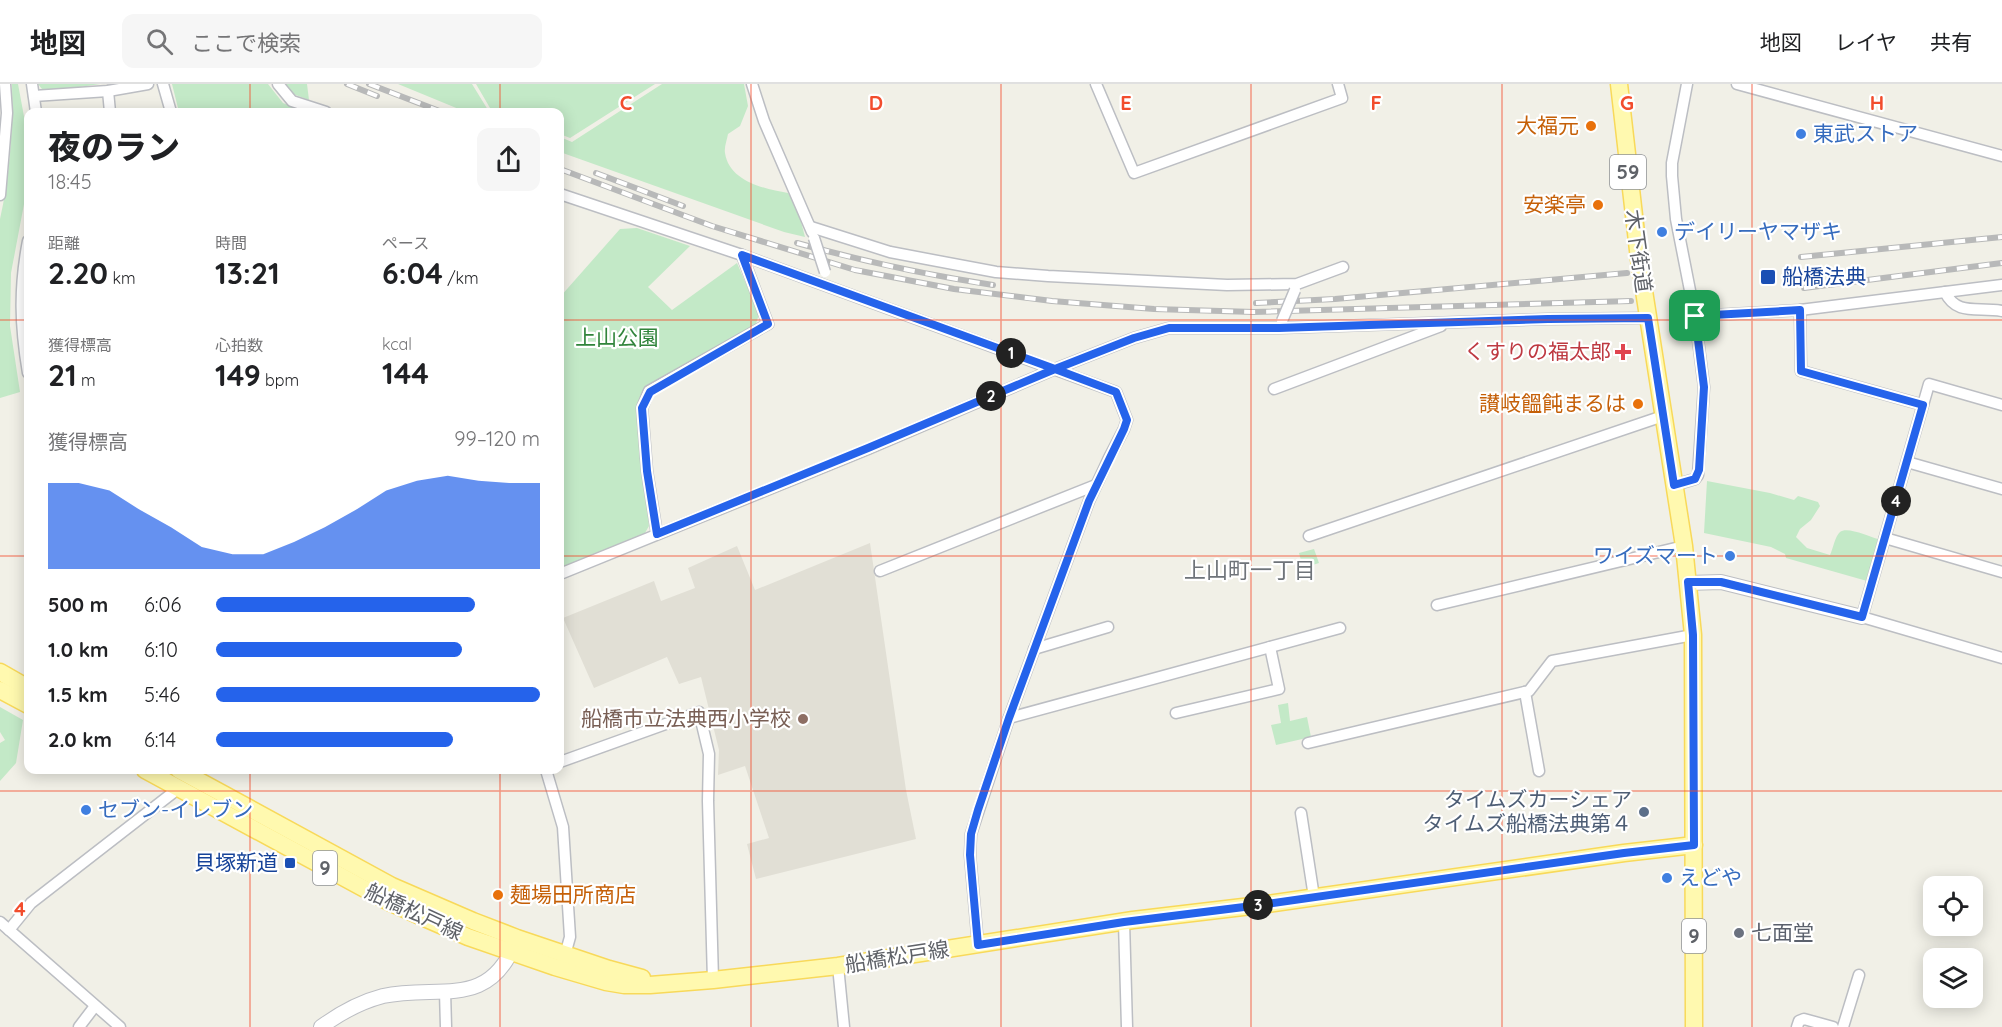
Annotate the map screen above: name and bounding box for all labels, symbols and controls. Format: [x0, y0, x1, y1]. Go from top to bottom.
search box [122, 14, 542, 68]
text: 地図 [30, 25, 86, 60]
icon: search [143, 25, 176, 58]
text: ここで検索 [191, 29, 301, 57]
text: 地図 [1760, 29, 1802, 55]
text: レイヤ [1835, 29, 1897, 55]
text: 共有 [1930, 29, 1972, 55]
text: C [620, 90, 633, 115]
text: D [869, 90, 883, 115]
text: E [1120, 90, 1132, 115]
text: F [1370, 90, 1382, 115]
text: G [1620, 90, 1634, 115]
text: H [1870, 90, 1884, 115]
place label: 大福元 [1516, 112, 1579, 138]
marker: 大福元 [1584, 119, 1598, 133]
place label: 東武ストア [1813, 120, 1918, 146]
text: 夜のラン [48, 126, 180, 167]
marker: 東武ストア [1794, 127, 1808, 141]
button: share [477, 128, 540, 191]
road number: 59 [1610, 155, 1646, 189]
text: 18:45 [48, 169, 92, 194]
place label: 安楽亭 [1523, 191, 1586, 217]
marker: 安楽亭 [1591, 198, 1605, 212]
street label: 木下街道 [1620, 207, 1658, 294]
place label: デイリーヤマザキ [1674, 218, 1842, 244]
marker: デイリーヤマザキ [1655, 225, 1669, 239]
text: 距離 [48, 233, 80, 253]
text: 時間 [215, 233, 247, 253]
text: ペース [382, 233, 429, 253]
text: 2.20 [48, 254, 108, 292]
text: 13:21 [215, 254, 280, 292]
text: 6:04 [382, 254, 443, 292]
place label: 船橋法典 [1782, 263, 1866, 289]
text: km [108, 268, 136, 288]
text: /km [443, 268, 479, 288]
marker: 船橋法典 [1759, 268, 1777, 286]
pin [1669, 290, 1720, 341]
icon: arrive [1678, 299, 1711, 332]
park label: 上山公園 [575, 324, 659, 350]
text: kcal [382, 334, 412, 354]
text: 獲得標高 [48, 335, 112, 355]
text: 心拍数 [215, 335, 263, 355]
pin: 1 [996, 338, 1026, 368]
place label: くすりの福太郎 [1464, 338, 1611, 364]
text: 1 [1008, 343, 1014, 363]
marker: くすりの福太郎 [1616, 345, 1630, 359]
text: 144 [382, 354, 429, 392]
text: 21 [48, 356, 77, 394]
text: 149 [215, 356, 261, 394]
text: m [77, 370, 96, 390]
text: bpm [261, 370, 299, 390]
pin: 2 [976, 381, 1006, 411]
text: 2 [986, 386, 996, 406]
place label: 讃岐饂飩まるは [1479, 390, 1626, 416]
marker: 讃岐饂飩まるは [1631, 397, 1645, 411]
text: 99–120 m [454, 426, 540, 451]
text: 獲得標高 [48, 429, 128, 454]
pin: 4 [1881, 486, 1911, 516]
text: 4 [1891, 491, 1901, 511]
place label: ワイズマート [1593, 542, 1718, 568]
marker: ワイズマート [1723, 549, 1737, 563]
district label: 上山町一丁目 [1184, 556, 1316, 584]
text: 500 m [48, 592, 108, 617]
text: 6:06 [144, 592, 181, 617]
text: 1.0 km [48, 637, 108, 662]
text: 6:10 [144, 637, 178, 662]
text: 1.5 km [48, 682, 108, 707]
text: 5:46 [144, 682, 180, 707]
place label: 船橋市立法典西小学校 [581, 705, 791, 731]
marker: 船橋市立法典西小学校 [796, 712, 810, 726]
text: 2.0 km [48, 727, 112, 752]
text: 6:14 [144, 727, 176, 752]
place label: タイムズカーシェア タイムズ船橋法典第４ [1422, 786, 1632, 836]
place label: セブン-イレブン [98, 796, 253, 822]
marker: セブン-イレブン [79, 803, 93, 817]
marker: タイムズカーシェア タイムズ船橋法典第４ [1637, 805, 1651, 819]
place label: 貝塚新道 [194, 849, 278, 875]
road number: 9 [313, 851, 337, 885]
marker: 貝塚新道 [283, 856, 297, 870]
place label: えどや [1679, 864, 1742, 890]
marker: えどや [1660, 871, 1674, 885]
map controls [1923, 876, 1983, 1008]
button: locate [1923, 876, 1983, 936]
street label: 船橋松戸線 [361, 877, 467, 945]
place label: 麺場田所商店 [510, 881, 636, 907]
marker: 麺場田所商店 [491, 888, 505, 902]
pin: 3 [1243, 890, 1273, 920]
text: 3 [1254, 895, 1262, 915]
text: 4 [14, 896, 26, 921]
road number: 9 [1682, 919, 1706, 953]
place label: 七面堂 [1751, 919, 1814, 945]
marker: 七面堂 [1732, 926, 1746, 940]
street label: 船橋松戸線 [843, 935, 951, 977]
button: layers [1923, 948, 1983, 1008]

